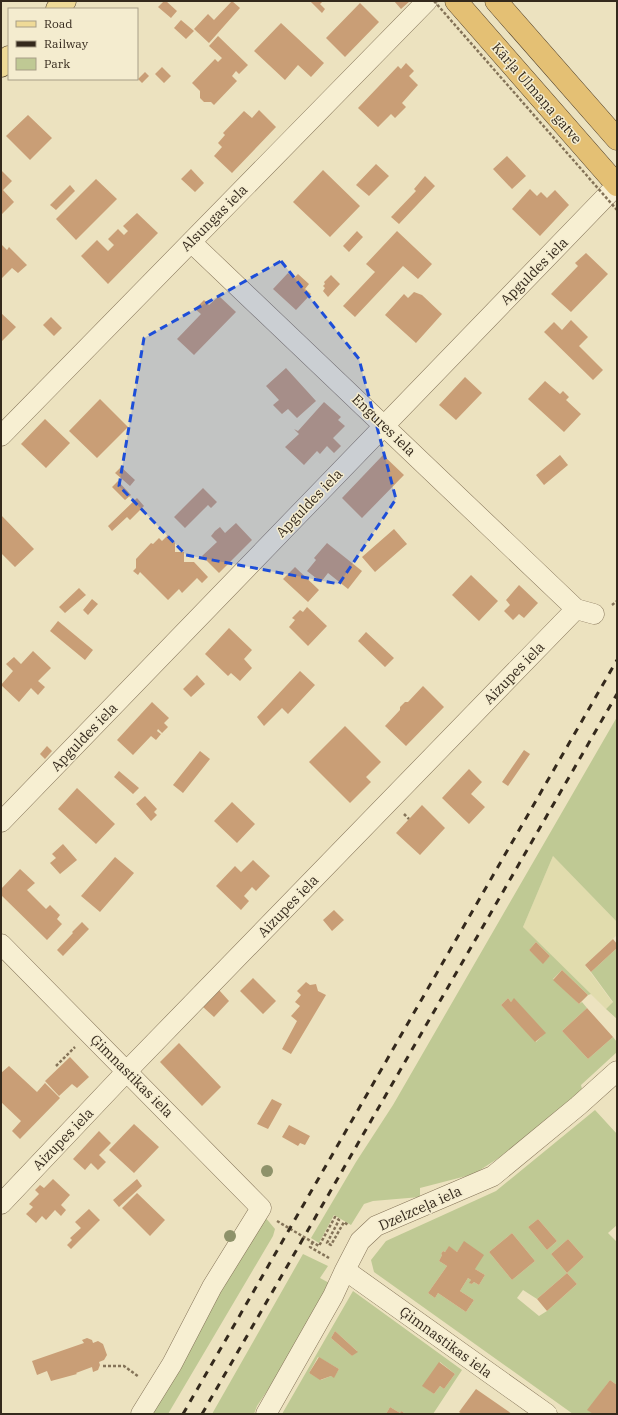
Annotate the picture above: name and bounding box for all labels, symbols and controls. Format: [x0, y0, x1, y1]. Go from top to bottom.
legend [8, 8, 138, 80]
text: Road [44, 16, 73, 31]
text: Railway [44, 36, 89, 51]
street label: Kārļa Ulmaņa gatve [488, 38, 586, 148]
text: Park [44, 56, 70, 71]
street label: Alsungas iela [177, 181, 251, 255]
street label: Apguldes iela [496, 233, 572, 309]
street label: Engures iela [348, 390, 420, 460]
street label: Apguldes iela [272, 465, 346, 541]
street label: Aizupes iela [480, 638, 548, 708]
street label: Apguldes iela [47, 699, 121, 775]
street label: Aizupes iela [254, 871, 322, 941]
street label: Ģimnastikas iela [87, 1031, 178, 1122]
street label: Aizupes iela [29, 1104, 97, 1174]
street label: Dzelzceļa iela [376, 1182, 465, 1234]
street label: Ģimnastikas iela [396, 1302, 496, 1382]

